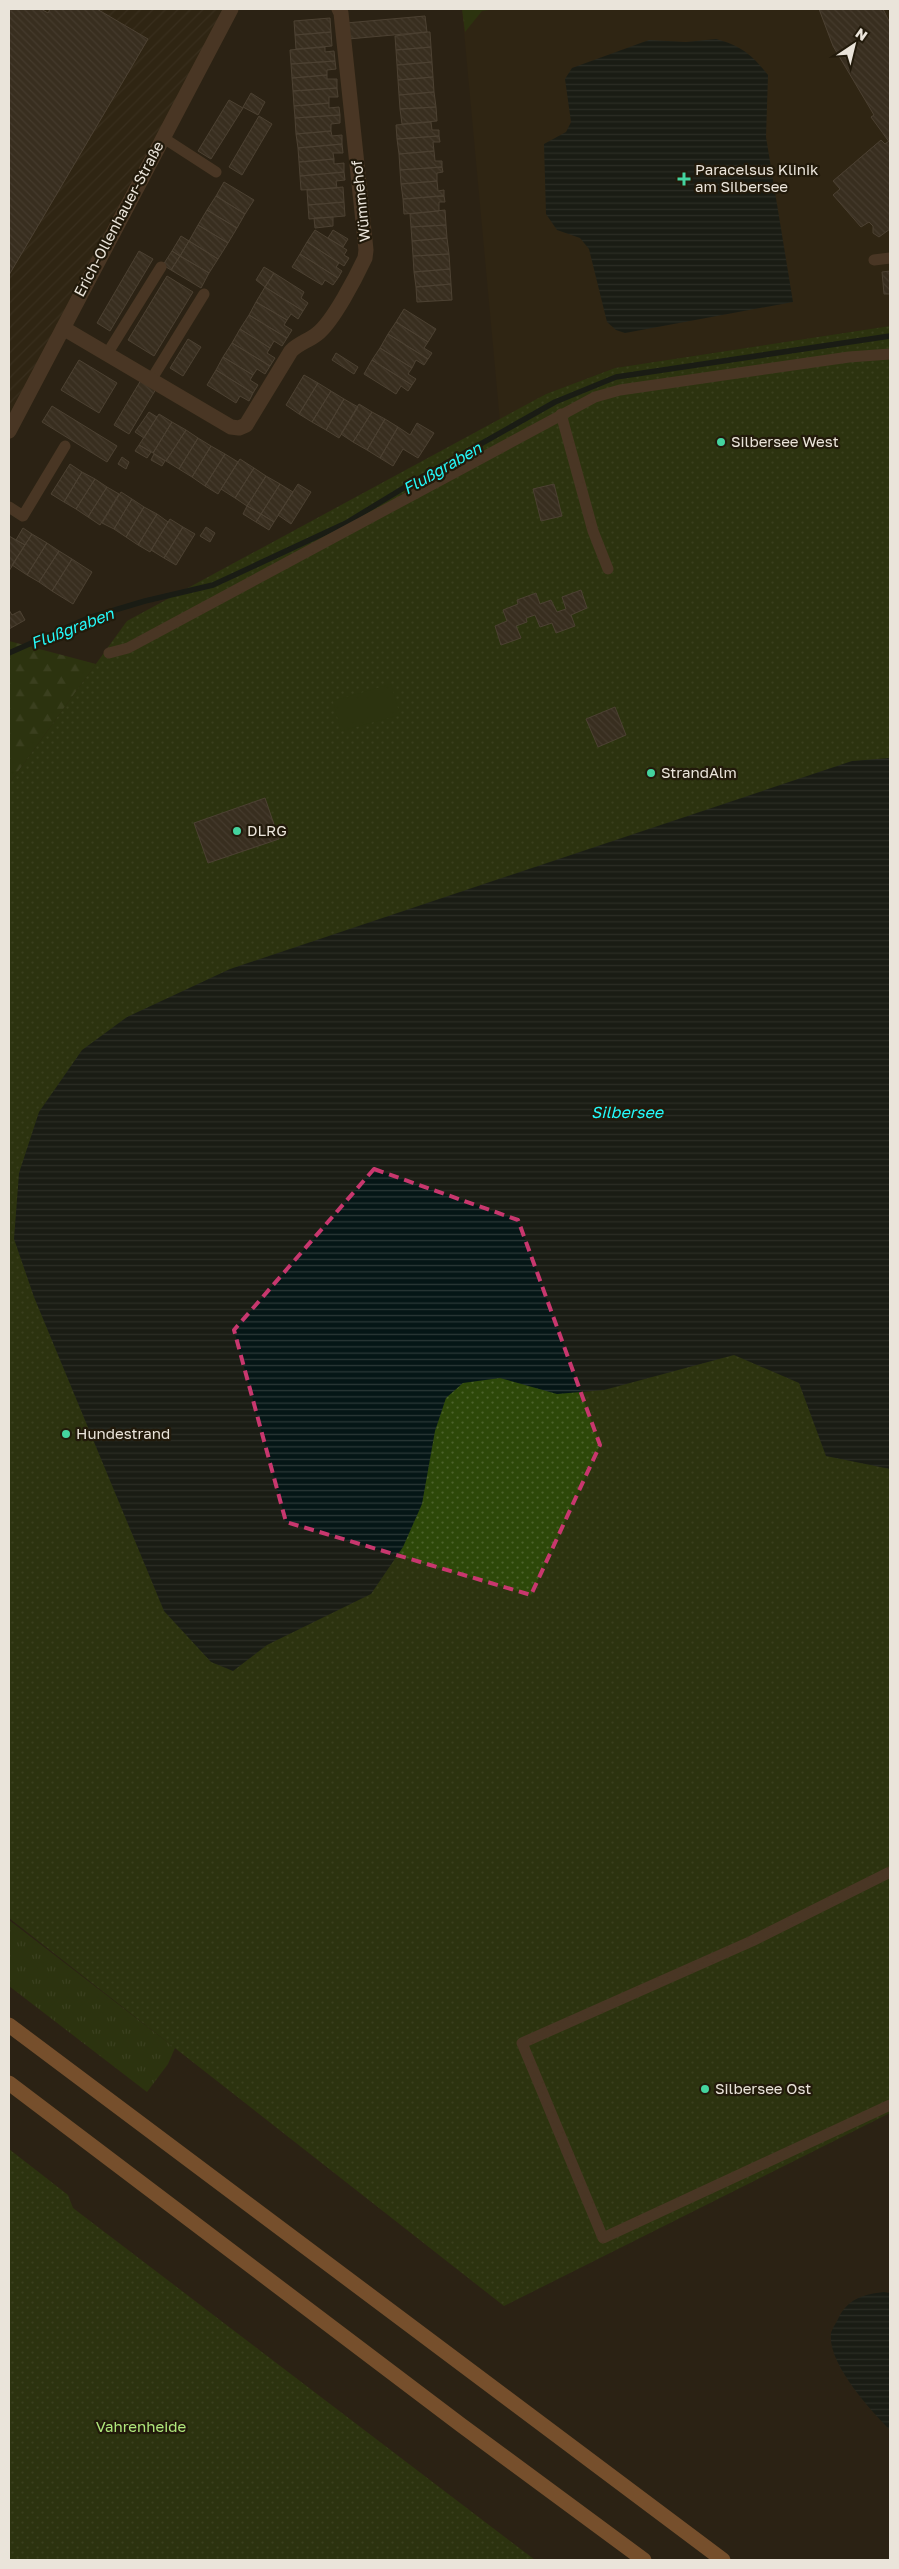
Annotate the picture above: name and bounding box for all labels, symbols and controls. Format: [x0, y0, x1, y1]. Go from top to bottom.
north arrow [829, 20, 879, 70]
text: N [853, 24, 871, 44]
street label: Erich-Ollenhauer-Straße [69, 137, 167, 299]
street label: Wümmehof [347, 159, 373, 243]
place label: Paracelsus Klinik am Silbersee [695, 160, 819, 195]
marker: Paracelsus Klinik am Silbersee [677, 172, 691, 186]
place label: Silbersee West [731, 432, 839, 450]
marker: Silbersee West [715, 436, 727, 448]
water label: Flußgraben [399, 437, 486, 499]
water label: Flußgraben [28, 603, 118, 653]
place label: StrandAlm [661, 763, 737, 781]
marker: StrandAlm [645, 767, 657, 779]
place label: DLRG [247, 821, 287, 839]
marker: DLRG [231, 825, 243, 837]
water label: Silbersee [591, 1102, 665, 1122]
place label: Hundestrand [76, 1424, 170, 1442]
marker: Hundestrand [60, 1428, 72, 1440]
place label: Silbersee Ost [715, 2079, 811, 2097]
marker: Silbersee Ost [699, 2083, 711, 2095]
park label: Vahrenheide [96, 2417, 186, 2435]

